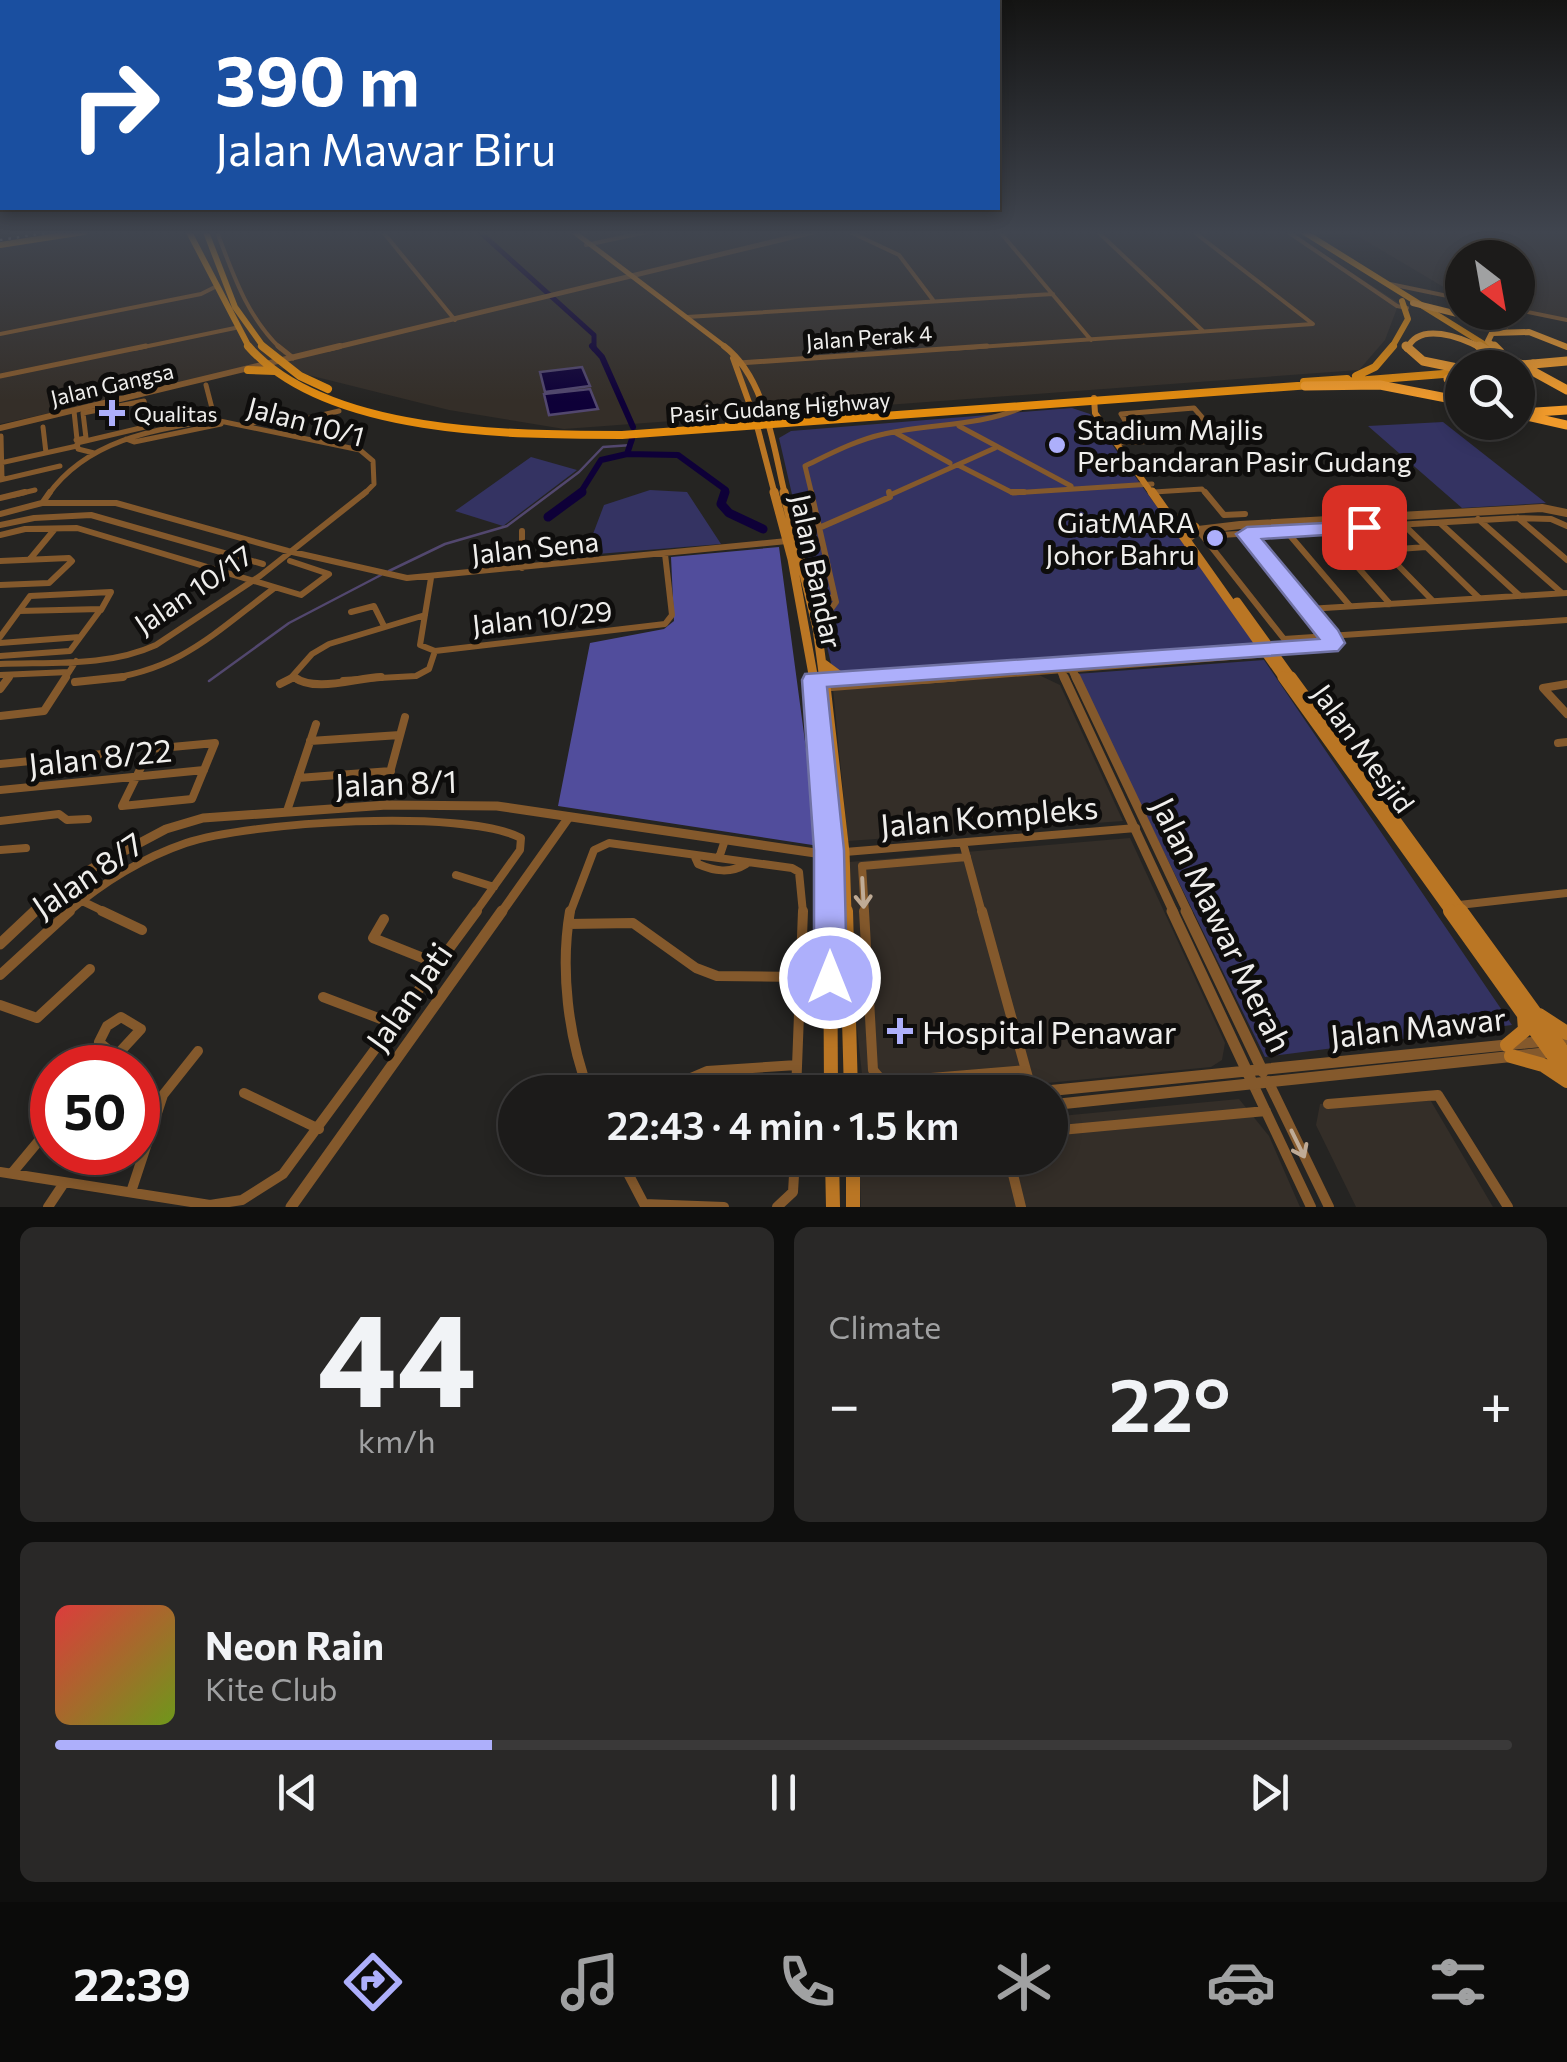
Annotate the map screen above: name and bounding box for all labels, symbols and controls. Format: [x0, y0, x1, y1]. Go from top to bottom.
text: 390 m [215, 35, 420, 120]
icon: right [50, 40, 180, 170]
text: Jalan Mawar Biru [215, 120, 556, 175]
north arrow [1445, 240, 1535, 330]
map controls [1445, 240, 1535, 440]
street label: Jalan Perak 4 [805, 319, 933, 355]
button: search [1445, 350, 1535, 440]
street label: Jalan Gangsa [48, 357, 176, 411]
street label: Pasir Gudang Highway [668, 386, 892, 428]
street label: Jalan 10/1 [244, 389, 368, 453]
marker: Qualitas [99, 400, 125, 426]
place label: Qualitas [134, 400, 218, 427]
place label: Stadium Majlis Perbandaran Pasir Gudang [1077, 412, 1412, 478]
marker: Stadium Majlis Perbandaran Pasir Gudang [1046, 434, 1068, 456]
pin [1322, 485, 1407, 570]
street label: Jalan Bandar [784, 491, 850, 651]
icon: arrive [1337, 500, 1392, 555]
place label: GiatMARA Johor Bahru [1045, 505, 1195, 571]
street label: Jalan Sena [470, 523, 600, 571]
marker: GiatMARA Johor Bahru [1204, 527, 1226, 549]
street label: Jalan 10/17 [128, 537, 258, 641]
street label: Jalan 10/29 [470, 593, 614, 641]
street label: Jalan Mesjid [1306, 677, 1422, 819]
street label: Jalan 8/22 [26, 729, 174, 783]
street label: Jalan 8/1 [334, 760, 458, 804]
street label: Jalan Kompleks [878, 786, 1100, 844]
street label: Jalan Mawar Merah [1144, 790, 1302, 1058]
street label: Jalan 8/7 [24, 822, 150, 926]
one-way arrow [854, 876, 873, 908]
position arrow [778, 926, 882, 1030]
street label: Jalan Jati [356, 934, 460, 1058]
street label: Jalan Mawar [1328, 997, 1508, 1055]
place label: Hospital Penawar [922, 1011, 1177, 1051]
marker: Hospital Penawar [887, 1018, 913, 1044]
speed limit sign: 50 [30, 1045, 160, 1175]
text: 22:43 · 4 min · 1.5 km [607, 1101, 959, 1148]
one-way arrow [1289, 1128, 1308, 1158]
text: 44 [317, 1275, 477, 1434]
text: Climate [829, 1306, 941, 1346]
text: 22° [1109, 1356, 1231, 1447]
text: − [829, 1369, 860, 1436]
text: + [1480, 1369, 1512, 1436]
text: km/h [358, 1420, 436, 1460]
text: Neon Rain [205, 1621, 384, 1668]
text: Kite Club [205, 1668, 337, 1708]
icon: previous [270, 1765, 325, 1820]
icon: pause [756, 1765, 811, 1820]
icon: next [1242, 1765, 1297, 1820]
icon: directions [338, 1947, 408, 2017]
icon: music [555, 1947, 625, 2017]
icon: phone [772, 1947, 842, 2017]
icon: climate [989, 1947, 1059, 2017]
icon: car [1206, 1947, 1276, 2017]
icon: filters [1423, 1947, 1493, 2017]
text: 22:39 [74, 1955, 191, 2010]

